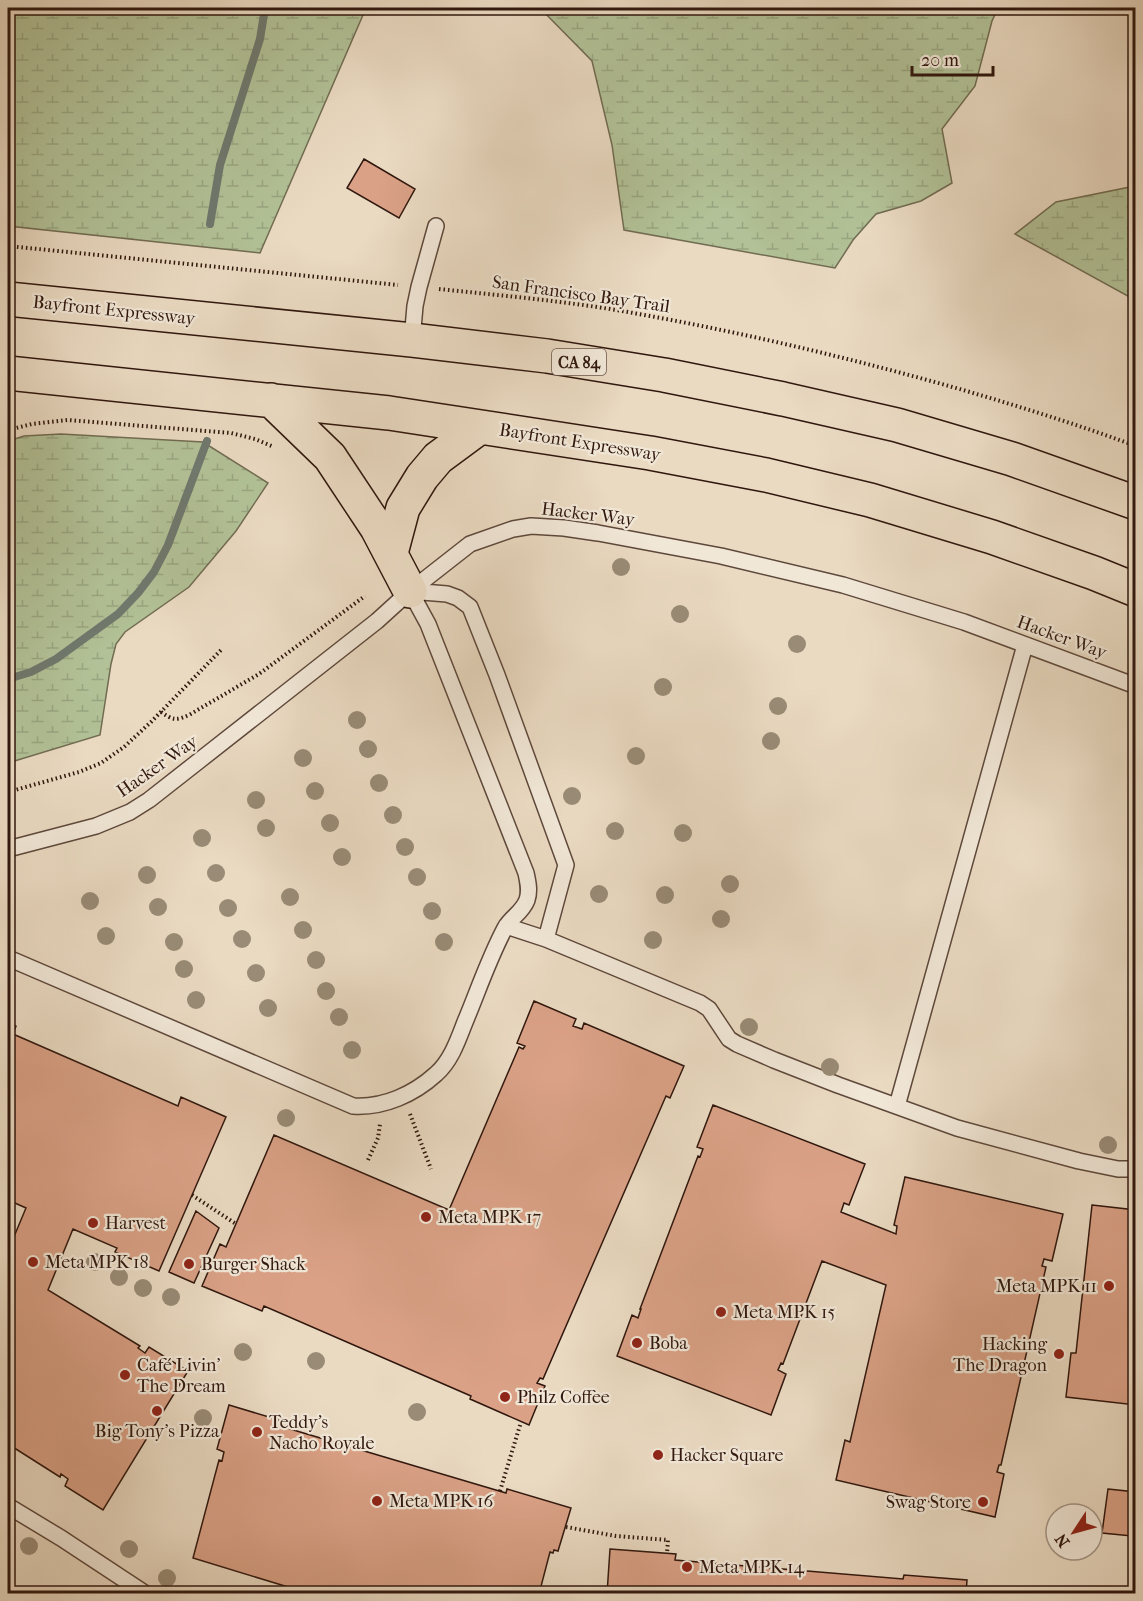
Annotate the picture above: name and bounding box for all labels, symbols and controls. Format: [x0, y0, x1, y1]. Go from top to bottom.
scale bar [912, 39, 993, 77]
text: 20 m [921, 50, 959, 71]
street label: San Francisco Bay Trail [491, 272, 671, 317]
street label: Bayfront Expressway [32, 292, 197, 330]
road number: CA 84 [552, 349, 606, 375]
street label: Bayfront Expressway [498, 419, 663, 466]
street label: Hacker Way [540, 498, 637, 531]
street label: Hacker Way [1014, 612, 1111, 664]
street label: Hacker Way [113, 730, 203, 802]
place label: Meta MPK 17 [438, 1207, 541, 1228]
marker: Meta MPK 17 [419, 1210, 433, 1224]
place label: Harvest [105, 1213, 166, 1234]
marker: Harvest [86, 1216, 100, 1230]
place label: Meta MPK 18 [45, 1252, 149, 1273]
place label: Burger Shack [201, 1254, 306, 1275]
marker: Meta MPK 18 [26, 1255, 40, 1269]
marker: Burger Shack [182, 1257, 196, 1271]
place label: Meta MPK 11 [996, 1276, 1097, 1297]
marker: Meta MPK 11 [1102, 1279, 1116, 1293]
place label: Meta MPK 15 [733, 1302, 835, 1323]
marker: Meta MPK 15 [714, 1305, 728, 1319]
place label: Boba [649, 1333, 688, 1354]
place label: Hacking The Dragon [953, 1334, 1048, 1376]
marker: Boba [630, 1336, 644, 1350]
marker: Hacking The Dragon [1052, 1347, 1066, 1361]
place label: Café Livin' The Dream [137, 1355, 226, 1397]
marker: Café Livin' The Dream [118, 1368, 132, 1382]
place label: Philz Coffee [517, 1387, 610, 1408]
marker: Philz Coffee [498, 1390, 512, 1404]
marker: Big Tony's Pizza [150, 1404, 164, 1418]
place label: Teddy's Nacho Royale [269, 1412, 374, 1454]
place label: Big Tony's Pizza [95, 1421, 220, 1442]
marker: Teddy's Nacho Royale [250, 1425, 264, 1439]
place label: Hacker Square [670, 1445, 784, 1466]
marker: Hacker Square [651, 1448, 665, 1462]
place label: Meta MPK 16 [389, 1491, 493, 1512]
place label: Swag Store [886, 1492, 971, 1513]
marker: Meta MPK 16 [370, 1494, 384, 1508]
marker: Swag Store [976, 1495, 990, 1509]
north arrow [1044, 1502, 1104, 1562]
text: N [1051, 1529, 1074, 1551]
place label: Meta MPK 14 [699, 1557, 804, 1578]
marker: Meta MPK 14 [680, 1560, 694, 1574]

